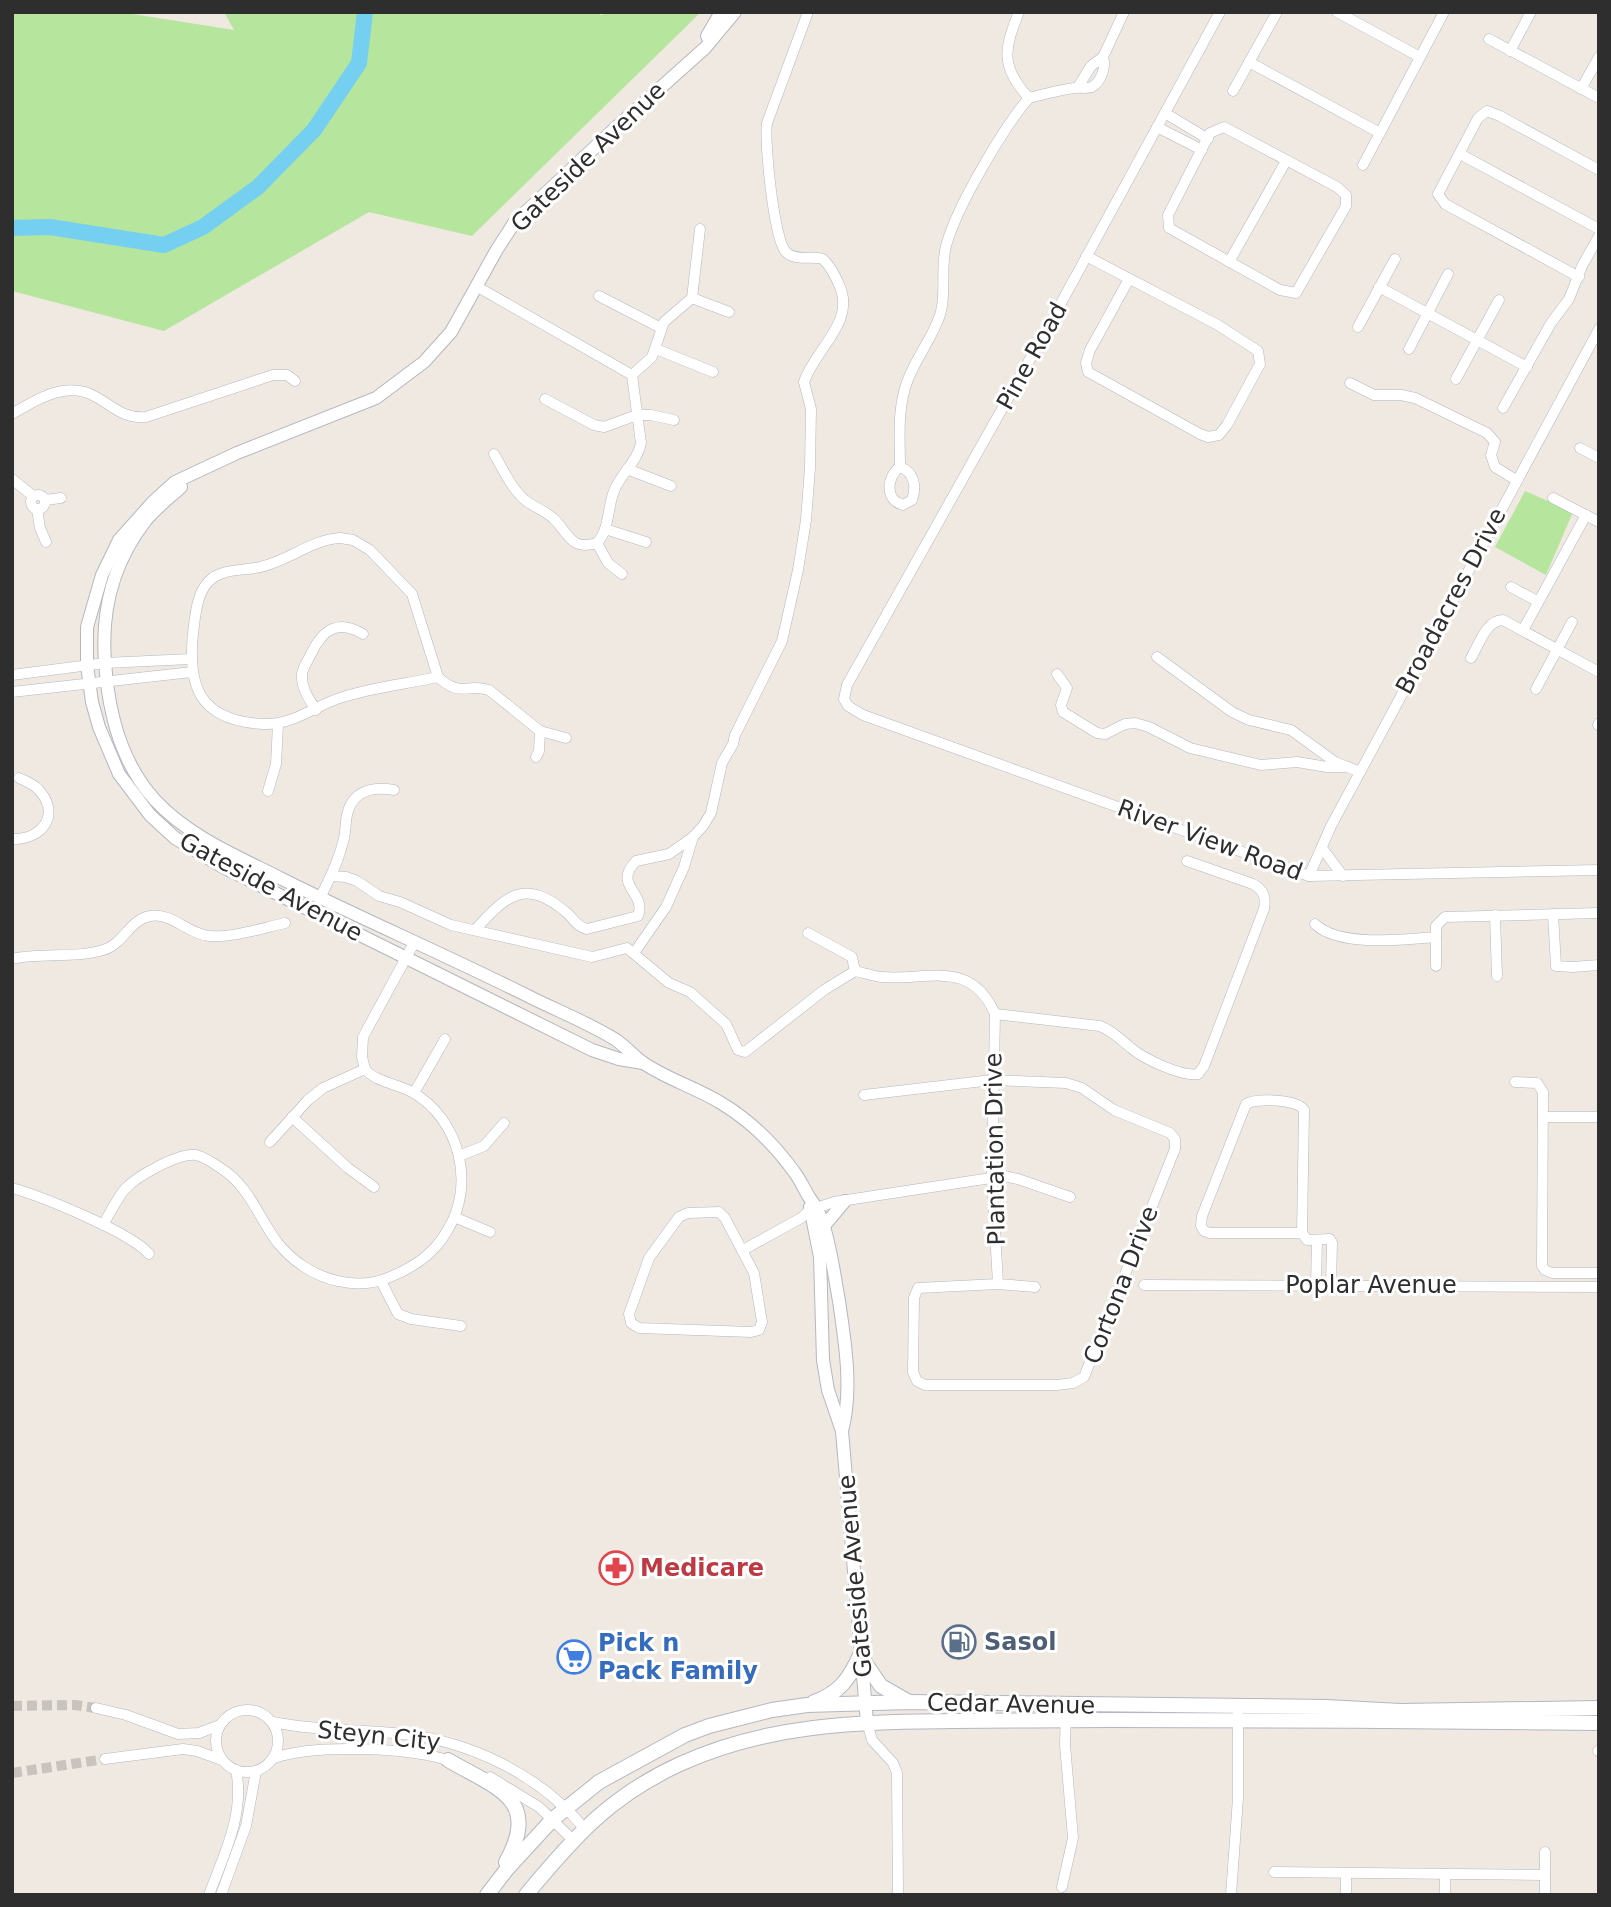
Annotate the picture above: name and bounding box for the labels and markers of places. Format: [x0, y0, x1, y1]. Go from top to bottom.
pharmacy icon: Medicare [597, 1549, 635, 1587]
place label: Medicare [640, 1554, 764, 1582]
fuel station icon: Sasol [940, 1623, 978, 1661]
place label: Sasol [984, 1628, 1056, 1656]
place label: Pick n Pack Family [598, 1629, 758, 1685]
supermarket icon: Pick n Pack Family [555, 1638, 593, 1676]

